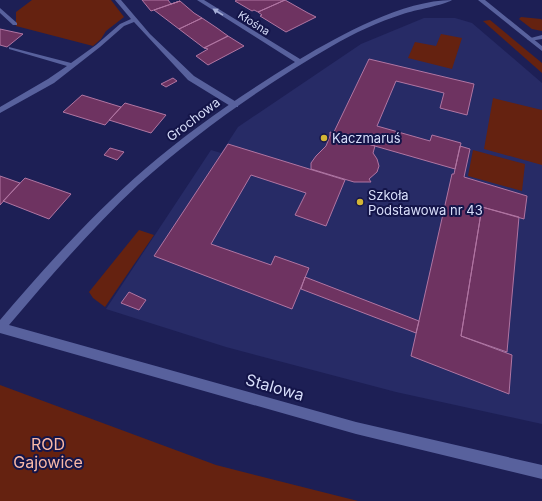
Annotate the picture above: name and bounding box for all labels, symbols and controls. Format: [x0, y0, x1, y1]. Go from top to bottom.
one-way arrow [213, 8, 223, 16]
street label: Kłośna [235, 8, 273, 38]
street label: Grochowa [163, 94, 223, 144]
place label: Kaczmaruś [332, 130, 401, 146]
marker: Kaczmaruś [319, 133, 329, 143]
place label: Szkoła Podstawowa nr 43 [368, 187, 483, 218]
marker: Szkoła Podstawowa nr 43 [355, 197, 365, 207]
street label: Stalowa [243, 369, 307, 405]
park label: ROD Gajowice [13, 434, 83, 472]

